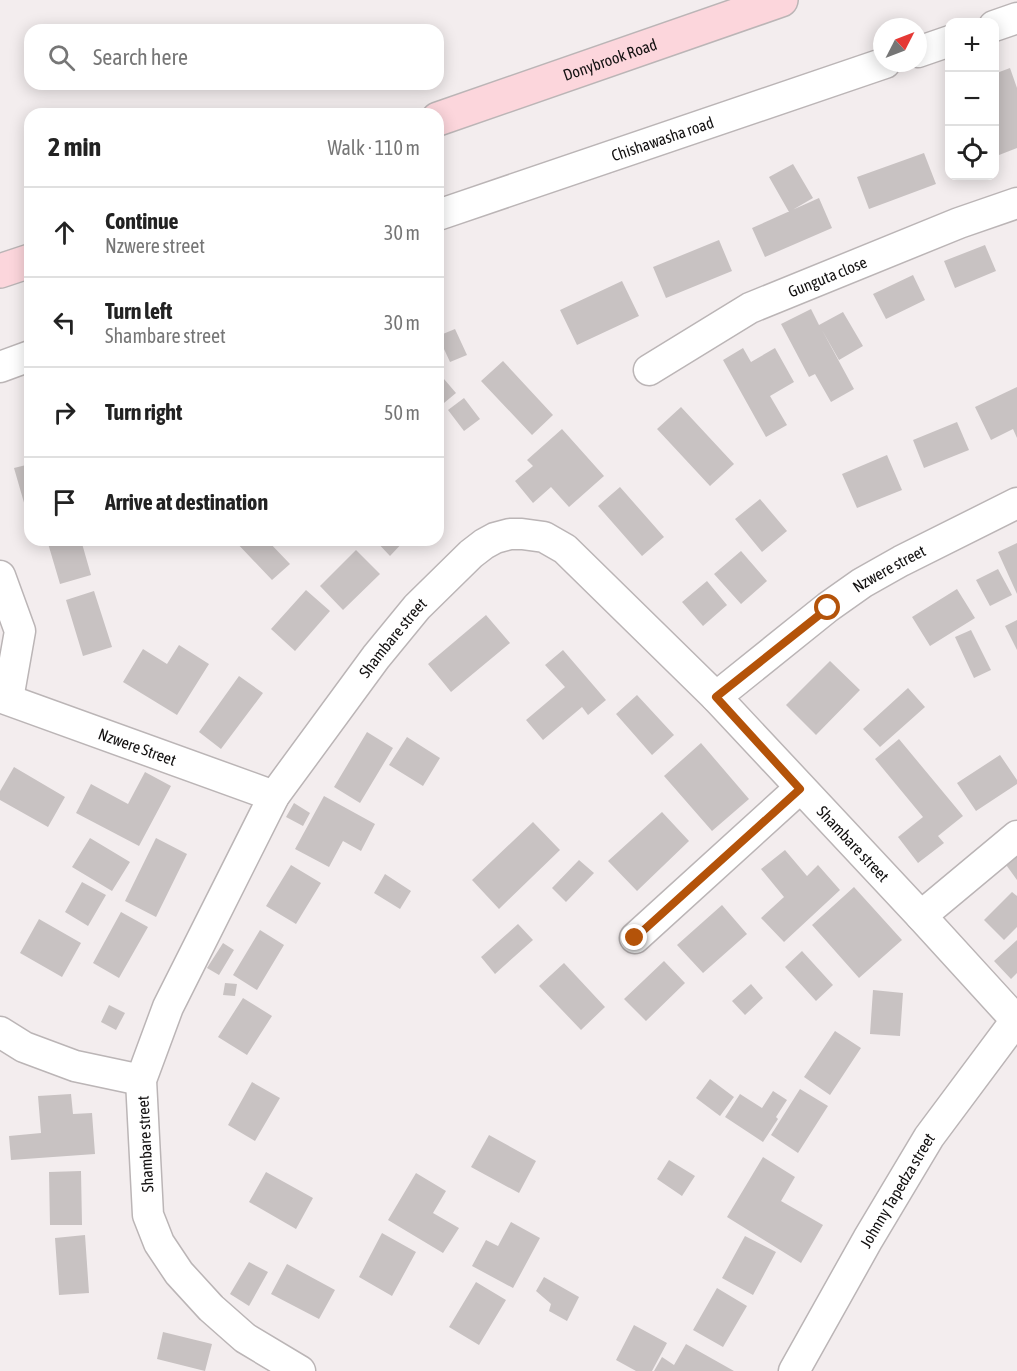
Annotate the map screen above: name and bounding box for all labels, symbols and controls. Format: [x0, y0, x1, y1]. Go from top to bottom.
north arrow [873, 18, 927, 72]
map controls [945, 18, 999, 180]
button: + [945, 18, 999, 72]
search box [24, 24, 444, 90]
street label: Donybrook Road [561, 35, 659, 84]
icon: search [45, 41, 78, 74]
text: Search here [93, 44, 188, 70]
button: − [945, 72, 999, 126]
street label: Chishawasha road [609, 113, 716, 164]
button: locate [945, 126, 999, 180]
text: 2 min [48, 132, 101, 162]
text: Walk · 110 m [328, 136, 420, 159]
text: Continue [105, 208, 179, 234]
icon: ahead [48, 216, 81, 249]
text: 30 m [384, 221, 420, 244]
text: Nzwere street [105, 234, 205, 257]
street label: Gunguta close [785, 253, 869, 301]
text: Turn left [105, 298, 172, 324]
icon: left [48, 306, 81, 339]
text: 30 m [384, 311, 420, 334]
text: Shambare street [105, 324, 226, 347]
icon: right [48, 396, 81, 429]
text: Turn right [105, 399, 182, 425]
text: 50 m [384, 401, 420, 424]
icon: arrive [48, 486, 81, 519]
text: Arrive at destination [105, 489, 268, 515]
street label: Nzwere street [849, 541, 929, 596]
street label: Shambare street [355, 594, 430, 681]
route start [814, 594, 840, 620]
street label: Nzwere Street [96, 724, 179, 769]
street label: Shambare street [814, 802, 893, 885]
route end [621, 924, 647, 950]
street label: Shambare street [133, 1095, 157, 1193]
street label: Johnny Tapedza street [856, 1129, 938, 1251]

